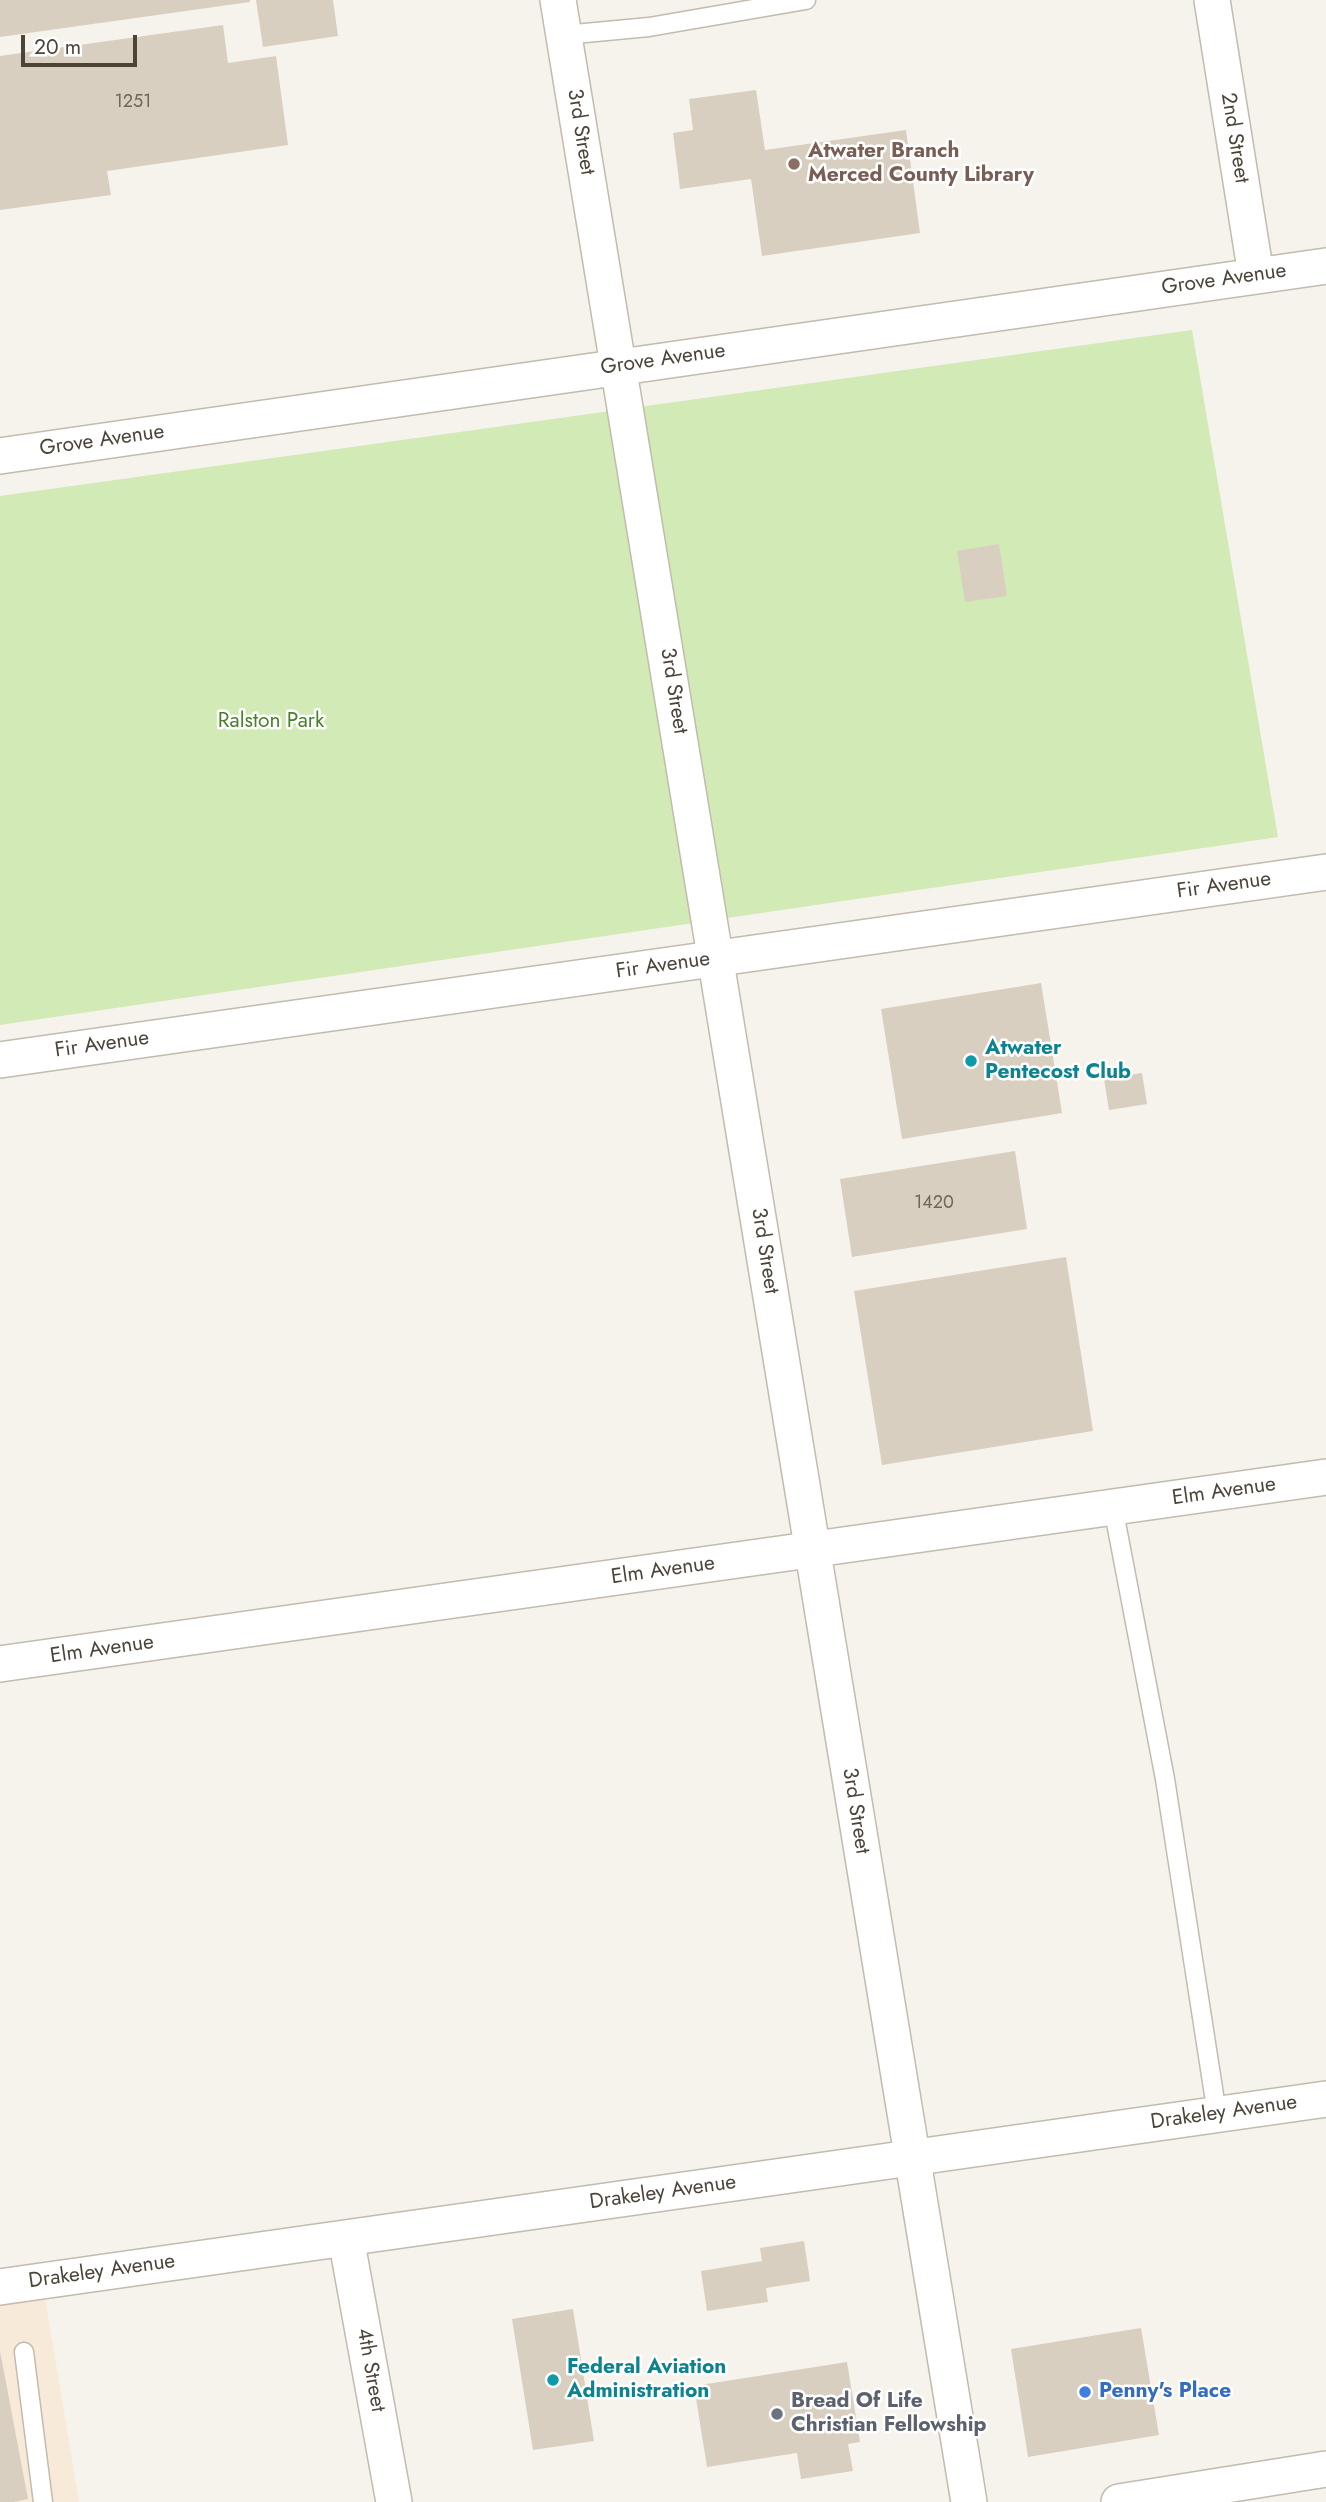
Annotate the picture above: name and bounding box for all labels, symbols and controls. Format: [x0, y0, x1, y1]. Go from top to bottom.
scale bar [24, 21, 140, 65]
text: 20 m [34, 32, 81, 62]
street label: 3rd Street [561, 87, 599, 177]
street label: 2nd Street [1214, 91, 1254, 185]
house number: 1251 [115, 92, 151, 114]
place label: Atwater Branch Merced County Library [808, 139, 1034, 189]
marker: Atwater Branch Merced County Library [786, 156, 802, 172]
street label: Grove Avenue [1160, 259, 1288, 301]
street label: Grove Avenue [599, 339, 727, 381]
street label: Grove Avenue [38, 420, 166, 462]
street label: 3rd Street [654, 646, 692, 736]
park label: Ralston Park [218, 709, 324, 735]
street label: Fir Avenue [1175, 867, 1273, 905]
street label: Fir Avenue [614, 947, 712, 985]
street label: Fir Avenue [53, 1026, 151, 1064]
place label: Atwater Pentecost Club [985, 1036, 1131, 1086]
marker: Atwater Pentecost Club [963, 1053, 979, 1069]
house number: 1420 [914, 1193, 954, 1215]
street label: 3rd Street [745, 1206, 783, 1296]
street label: Elm Avenue [1171, 1472, 1277, 1512]
street label: Elm Avenue [610, 1551, 716, 1591]
street label: Elm Avenue [49, 1630, 155, 1670]
street label: 3rd Street [836, 1766, 874, 1856]
street label: Drakeley Avenue [1149, 2090, 1299, 2136]
street label: Drakeley Avenue [588, 2170, 738, 2216]
street label: Drakeley Avenue [27, 2249, 177, 2295]
street label: 4th Street [350, 2326, 390, 2414]
place label: Federal Aviation Administration [567, 2355, 726, 2405]
marker: Federal Aviation Administration [545, 2372, 561, 2388]
place label: Penny's Place [1099, 2379, 1231, 2405]
marker: Penny's Place [1077, 2384, 1093, 2400]
place label: Bread Of Life Christian Fellowship [791, 2389, 987, 2439]
marker: Bread Of Life Christian Fellowship [769, 2406, 785, 2422]

